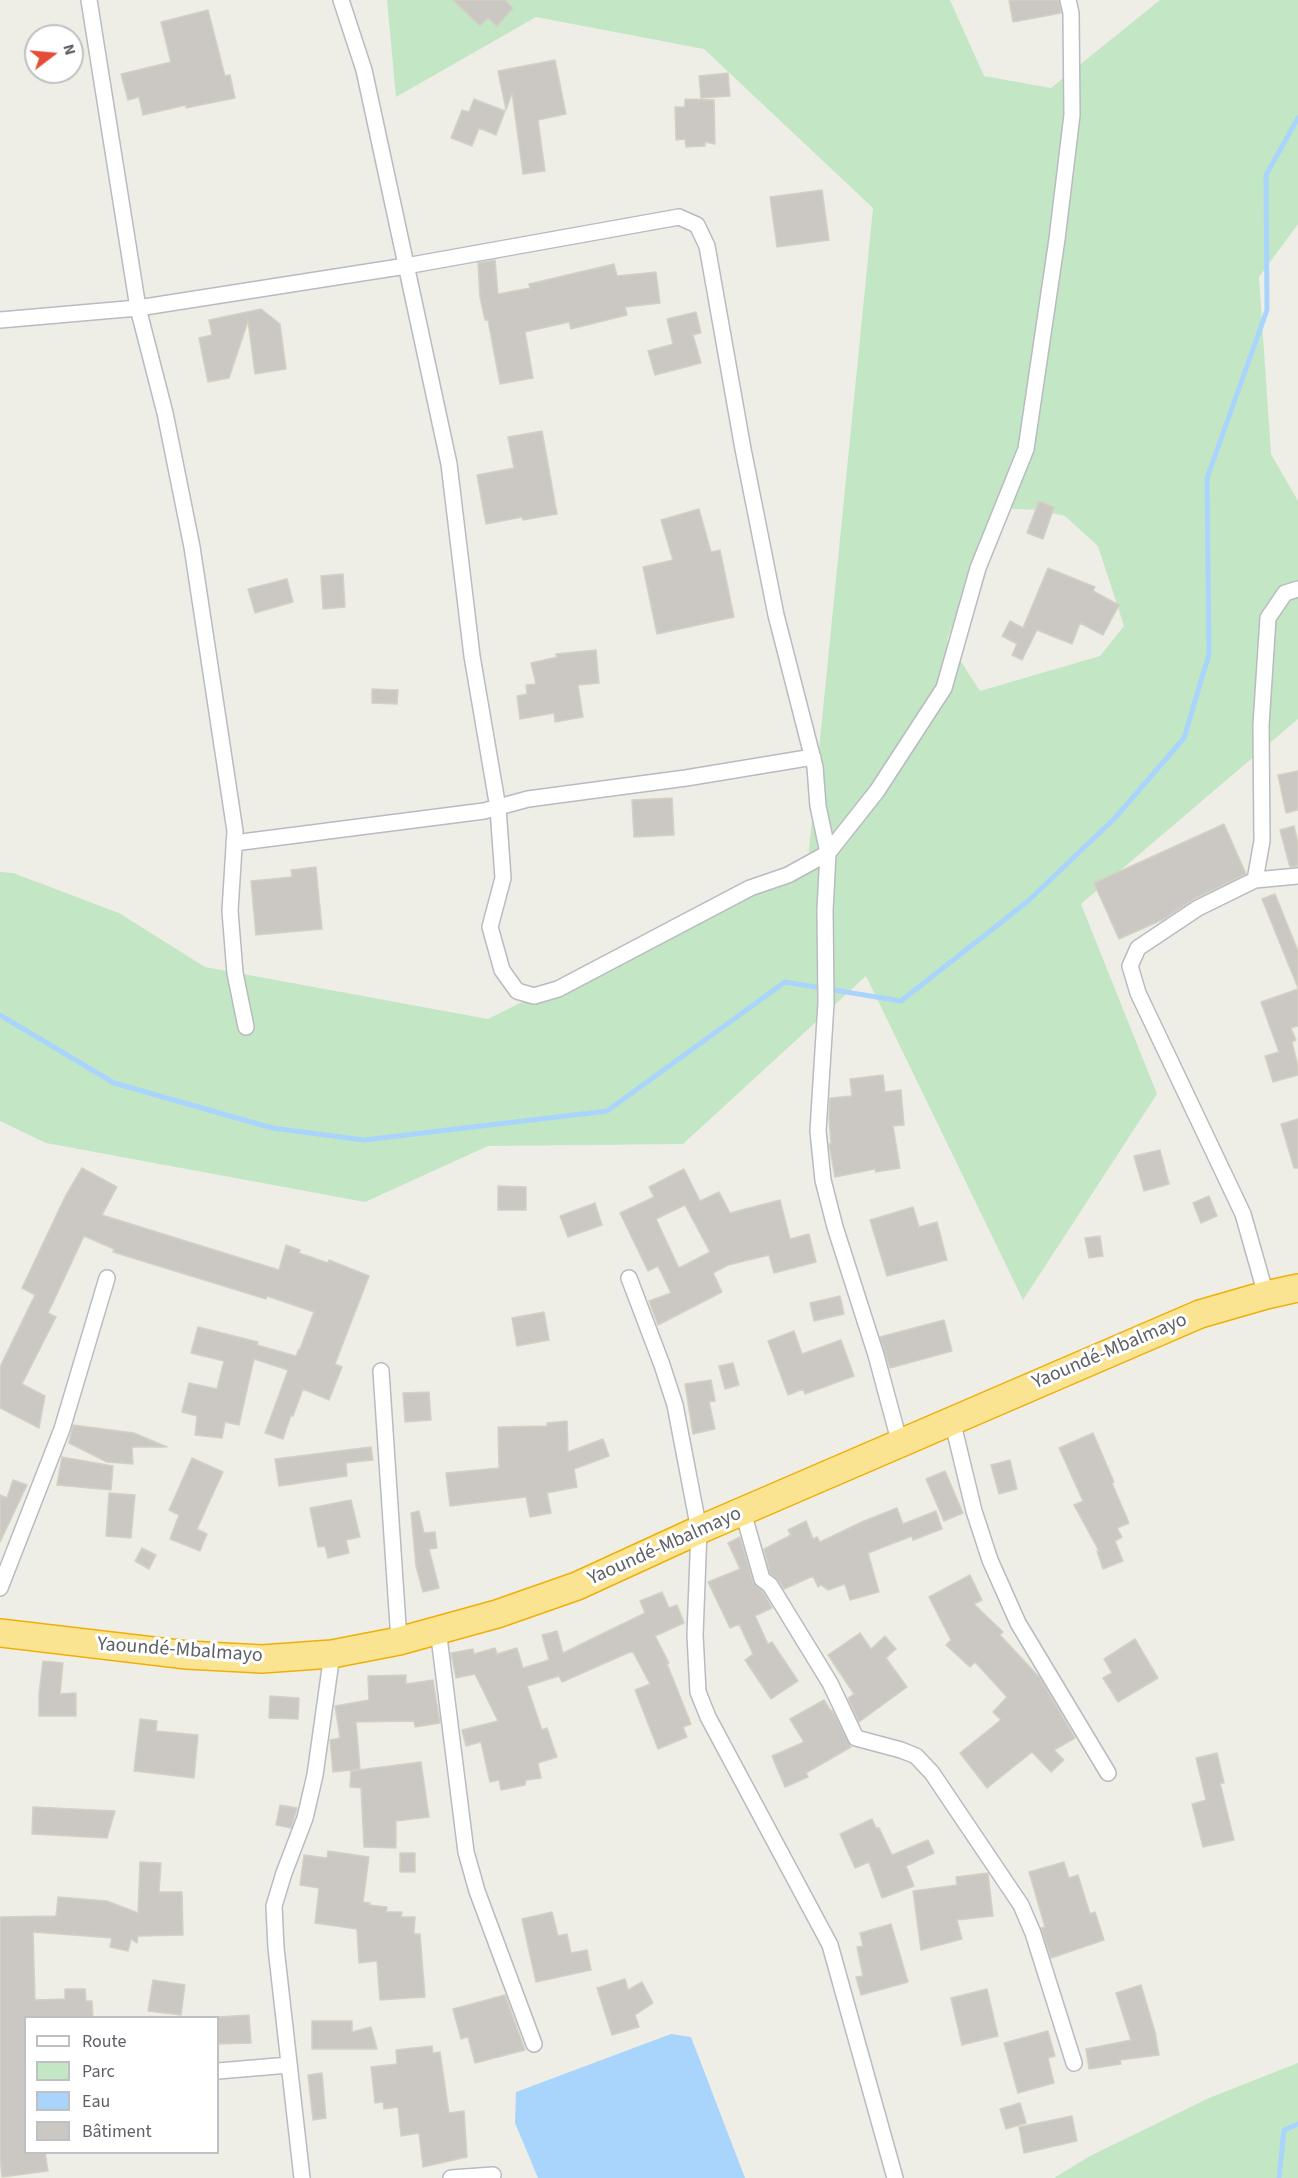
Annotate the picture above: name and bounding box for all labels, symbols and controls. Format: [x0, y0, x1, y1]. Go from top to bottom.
north arrow [24, 24, 84, 84]
text: N [57, 41, 81, 58]
street label: Yaoundé-Mbalmayo [1029, 1309, 1191, 1395]
street label: Yaoundé-Mbalmayo [584, 1502, 746, 1592]
street label: Yaoundé-Mbalmayo [97, 1633, 263, 1669]
legend [24, 2016, 219, 2154]
text: Route [82, 2029, 126, 2054]
text: Parc [82, 2059, 115, 2084]
text: Eau [82, 2089, 110, 2114]
text: Bâtiment [82, 2119, 152, 2144]

